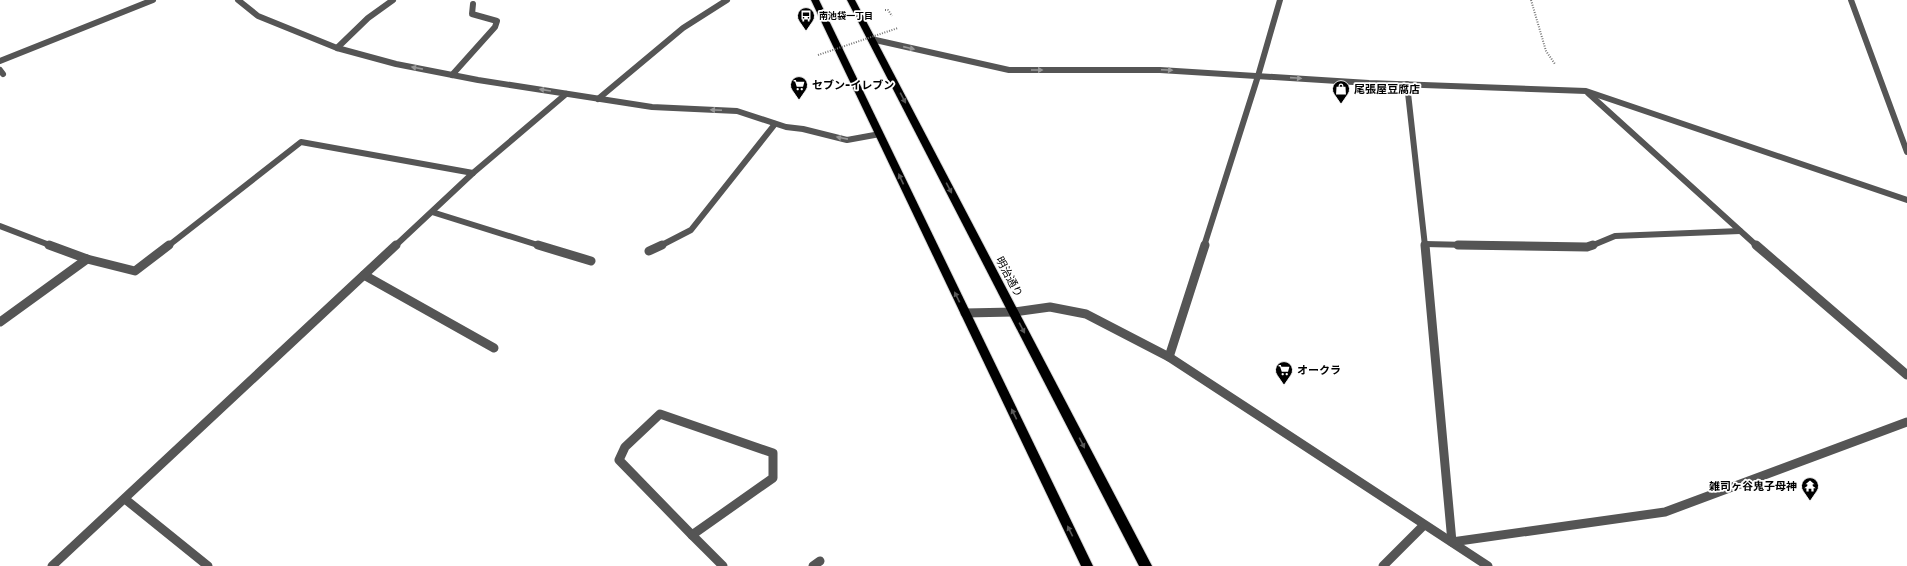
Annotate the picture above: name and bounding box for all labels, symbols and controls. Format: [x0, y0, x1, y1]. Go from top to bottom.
bus stop icon: 南池袋一丁目 [796, 6, 816, 31]
place label: 南池袋一丁目 [819, 10, 873, 21]
one-way arrow [903, 45, 915, 51]
one-way arrow [411, 65, 423, 71]
one-way arrow [1031, 67, 1044, 73]
one-way arrow [1161, 67, 1173, 74]
supermarket icon: セブン-イレブン [789, 75, 809, 100]
one-way arrow [1290, 75, 1302, 82]
place label: セブン-イレブン [812, 79, 894, 92]
shop icon: 尾張屋豆腐店 [1331, 79, 1351, 104]
place label: 尾張屋豆腐店 [1354, 83, 1420, 96]
one-way arrow [539, 87, 551, 93]
one-way arrow [899, 92, 906, 104]
one-way arrow [709, 107, 722, 113]
one-way arrow [836, 135, 848, 141]
one-way arrow [898, 174, 904, 185]
one-way arrow [946, 182, 952, 193]
street label: 明治通り [993, 255, 1025, 299]
one-way arrow [954, 291, 960, 302]
one-way arrow [1019, 322, 1025, 333]
supermarket icon: オークラ [1274, 360, 1294, 385]
place label: オークラ [1297, 364, 1341, 377]
one-way arrow [1011, 408, 1017, 419]
one-way arrow [1079, 437, 1085, 449]
temple icon: 雑司ヶ谷鬼子母神 [1800, 476, 1820, 501]
place label: 雑司ヶ谷鬼子母神 [1709, 480, 1797, 493]
one-way arrow [1067, 525, 1073, 537]

